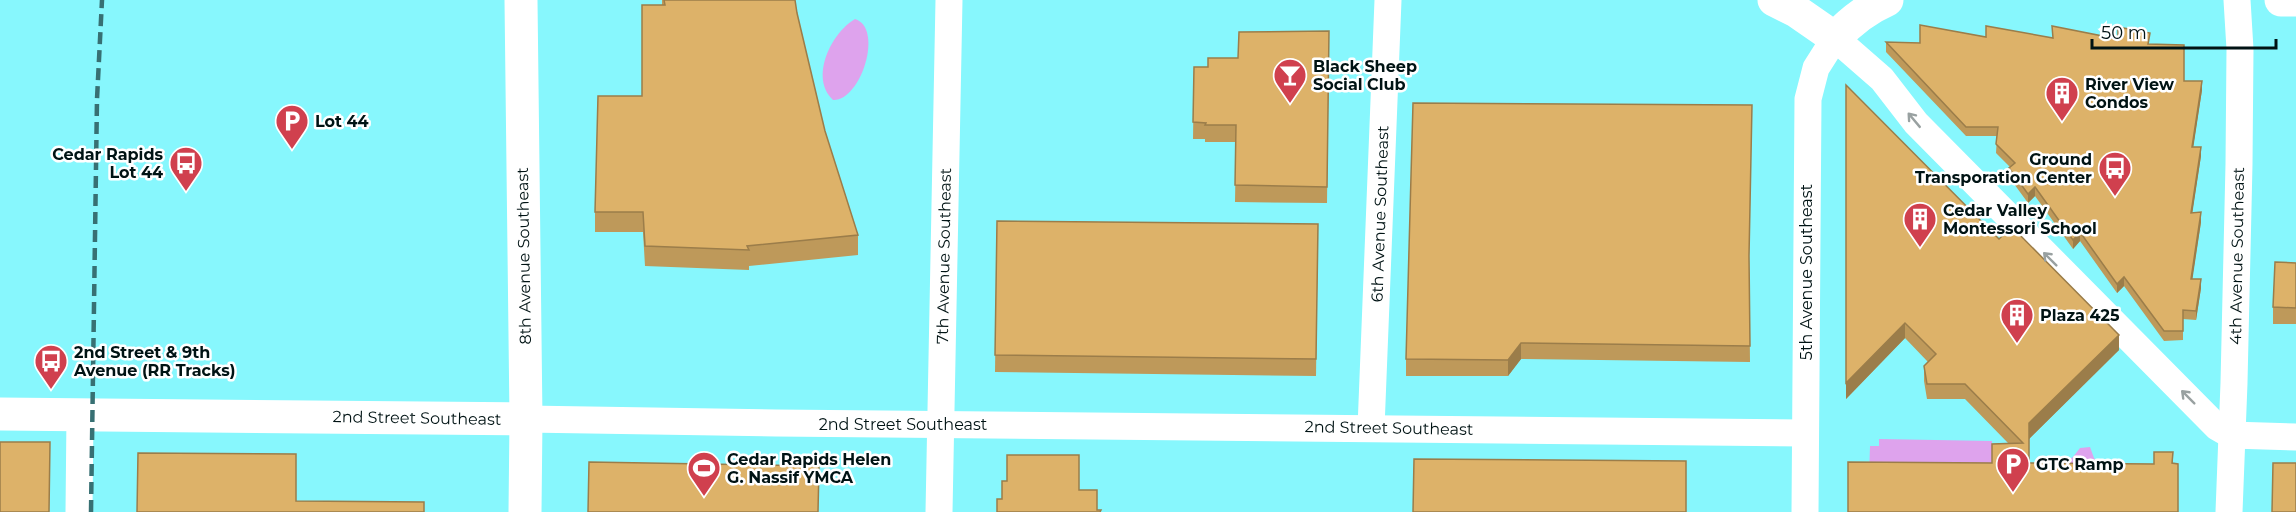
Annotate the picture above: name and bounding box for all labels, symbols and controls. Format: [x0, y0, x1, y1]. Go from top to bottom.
scale bar [2092, 12, 2276, 50]
text: 50 m [2101, 22, 2147, 44]
bar icon: Black Sheep Social Club [1272, 57, 1308, 104]
place label: Black Sheep Social Club [1313, 57, 1417, 94]
building icon: River View Condos [2044, 75, 2080, 122]
place label: River View Condos [2085, 75, 2174, 112]
parking icon: Lot 44 [274, 103, 310, 150]
place label: Lot 44 [315, 112, 369, 131]
one-way arrow [1907, 113, 1921, 128]
street label: 6th Avenue Southeast [1367, 125, 1393, 303]
place label: Cedar Rapids Lot 44 [52, 145, 163, 182]
bus stop icon: Cedar Rapids Lot 44 [168, 145, 204, 192]
place label: Ground Transporation Center [1915, 150, 2092, 187]
bus stop icon: Ground Transporation Center [2097, 150, 2133, 197]
street label: 4th Avenue Southeast [2226, 166, 2248, 345]
street label: 8th Avenue Southeast [513, 167, 535, 345]
street label: 7th Avenue Southeast [933, 167, 955, 344]
street label: 5th Avenue Southeast [1797, 183, 1816, 360]
building icon: Cedar Valley Montessori School [1902, 201, 1938, 248]
place label: Cedar Valley Montessori School [1943, 201, 2097, 238]
one-way arrow [2043, 251, 2058, 266]
building icon: Plaza 425 [1999, 297, 2035, 344]
place label: Plaza 425 [2040, 306, 2120, 325]
bus stop icon: 2nd Street & 9th Avenue (RR Tracks) [33, 343, 69, 390]
place label: 2nd Street & 9th Avenue (RR Tracks) [73, 343, 235, 380]
one-way arrow [2180, 390, 2195, 404]
street label: 2nd Street Southeast [333, 407, 502, 429]
street label: 2nd Street Southeast [819, 415, 988, 434]
street label: 2nd Street Southeast [1305, 417, 1474, 439]
parking icon: GTC Ramp [1995, 446, 2031, 493]
sports icon: Cedar Rapids Helen G. Nassif YMCA [686, 450, 722, 497]
place label: Cedar Rapids Helen G. Nassif YMCA [727, 450, 891, 487]
place label: GTC Ramp [2036, 455, 2124, 474]

